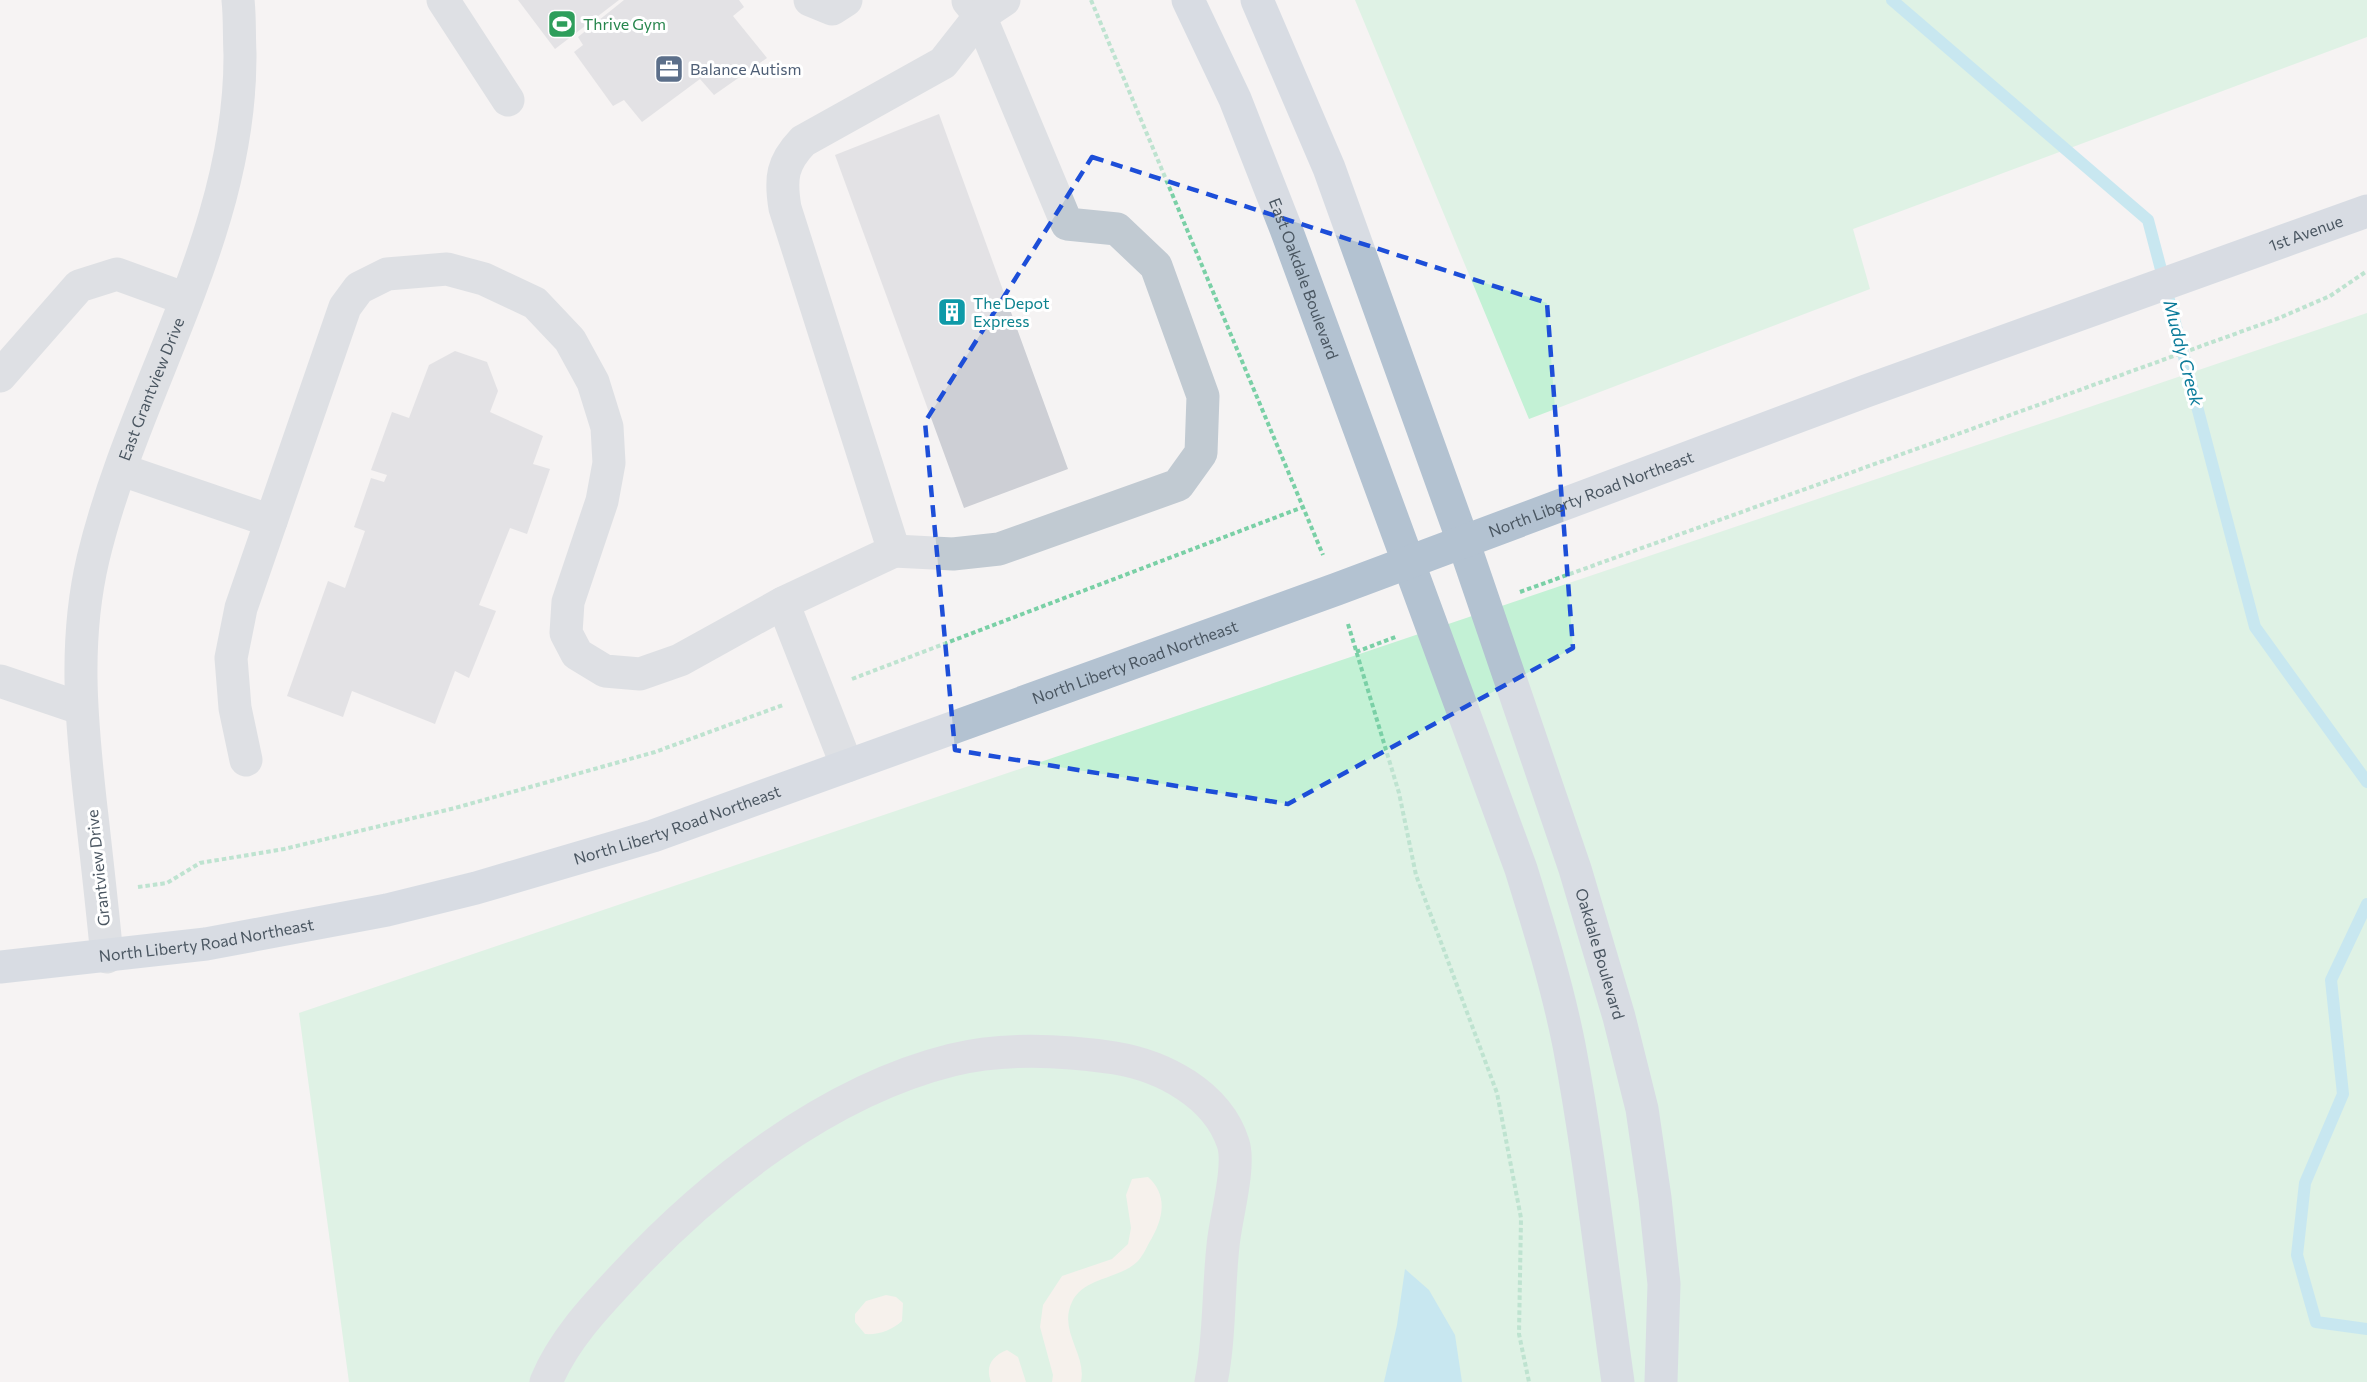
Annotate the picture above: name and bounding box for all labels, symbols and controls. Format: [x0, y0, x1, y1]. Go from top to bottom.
sports icon: Thrive Gym [546, 8, 578, 40]
place label: Thrive Gym [583, 14, 666, 33]
office icon: Balance Autism [653, 53, 685, 85]
place label: Balance Autism [690, 59, 801, 78]
street label: East Oakdale Boulevard [1266, 195, 1343, 362]
street label: 1st Avenue [2266, 211, 2345, 254]
place label: The Depot Express [973, 293, 1050, 330]
building icon: The Depot Express [936, 296, 968, 328]
water label: Muddy Creek [2159, 297, 2209, 409]
street label: East Grantview Drive [114, 315, 187, 463]
street label: North Liberty Road Northeast [1486, 446, 1696, 540]
street label: North Liberty Road Northeast [1029, 616, 1241, 707]
street label: North Liberty Road Northeast [571, 781, 783, 868]
street label: Grantview Drive [82, 809, 113, 927]
street label: Oakdale Boulevard [1572, 886, 1629, 1021]
street label: North Liberty Road Northeast [98, 914, 316, 965]

